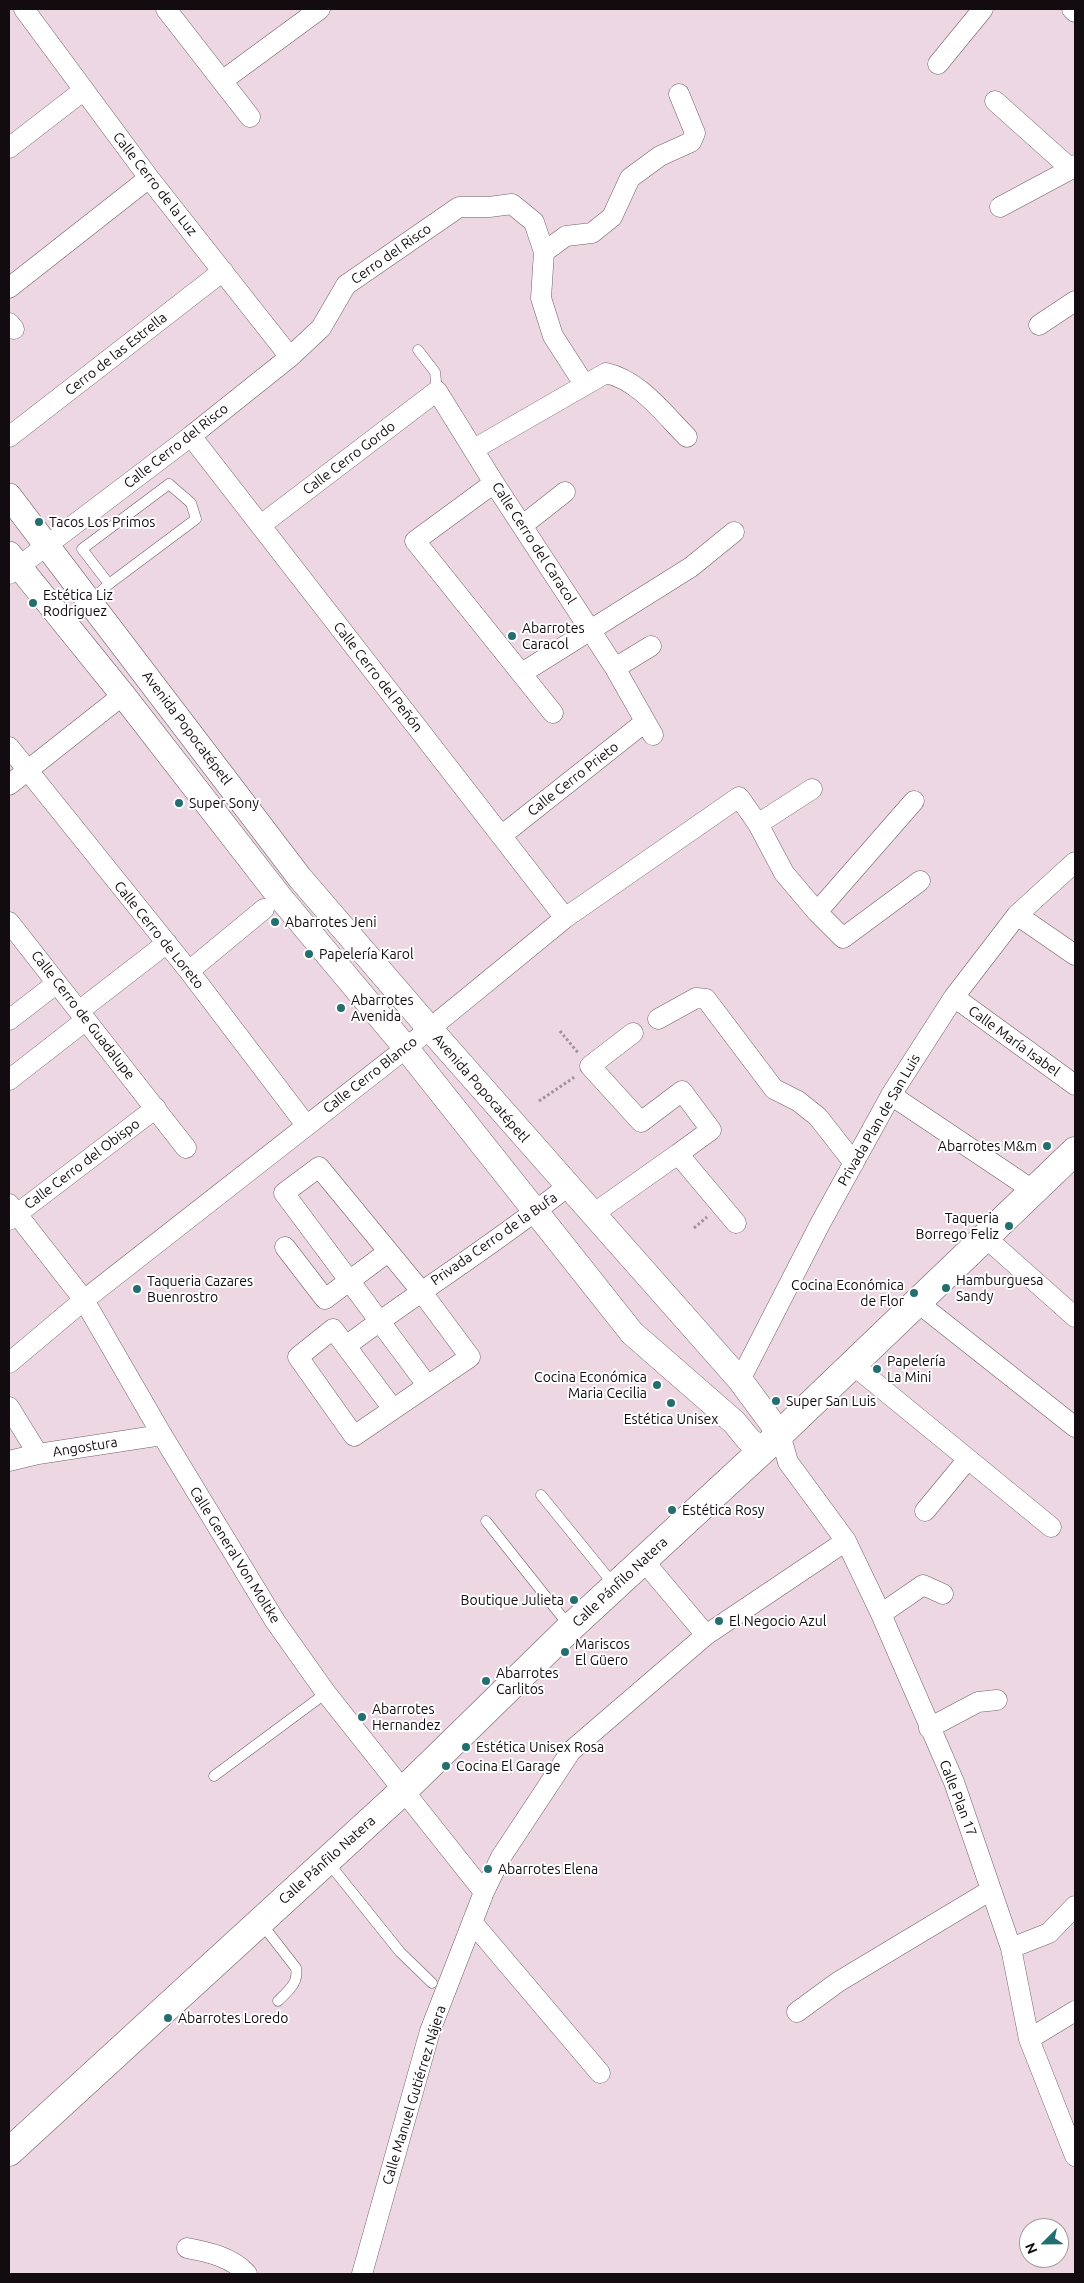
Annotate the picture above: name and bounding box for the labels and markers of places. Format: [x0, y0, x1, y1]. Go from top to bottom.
place label: Tacos Los Primos [49, 514, 155, 530]
marker: Tacos Los Primos [33, 516, 45, 528]
place label: Estética Liz Rodriguez [43, 587, 113, 620]
marker: Estética Liz Rodriguez [27, 597, 39, 609]
place label: Abarrotes Caracol [522, 620, 585, 652]
marker: Abarrotes Caracol [506, 630, 518, 642]
place label: Super Sony [189, 795, 259, 811]
marker: Super Sony [173, 797, 185, 809]
place label: Abarrotes Jeni [285, 914, 377, 930]
marker: Abarrotes Jeni [269, 916, 281, 928]
place label: Papelería Karol [319, 946, 414, 962]
marker: Papelería Karol [303, 948, 315, 960]
place label: Abarrotes Avenida [351, 992, 414, 1024]
marker: Abarrotes Avenida [335, 1002, 347, 1014]
place label: Abarrotes M&m [938, 1138, 1037, 1154]
marker: Abarrotes M&m [1041, 1140, 1053, 1152]
place label: Taqueria Borrego Feliz [916, 1210, 999, 1242]
marker: Taqueria Borrego Feliz [1003, 1220, 1015, 1232]
place label: Hamburguesa Sandy [956, 1272, 1044, 1304]
place label: Taqueria Cazares Buenrostro [147, 1273, 253, 1305]
place label: Cocina Económica de Flor [791, 1277, 904, 1310]
marker: Hamburguesa Sandy [940, 1282, 952, 1294]
marker: Taqueria Cazares Buenrostro [131, 1283, 143, 1295]
marker: Cocina Económica de Flor [908, 1287, 920, 1299]
place label: Papelería La Mini [887, 1353, 946, 1385]
marker: Papelería La Mini [871, 1363, 883, 1375]
place label: Cocina Económica Maria Cecilia [534, 1369, 647, 1401]
marker: Cocina Económica Maria Cecilia [651, 1379, 663, 1391]
place label: Super San Luis [786, 1393, 876, 1409]
marker: Super San Luis [770, 1395, 782, 1407]
marker: Estética Unisex [665, 1397, 677, 1409]
place label: Estética Unisex [624, 1411, 718, 1427]
place label: Estética Rosy [682, 1502, 765, 1518]
marker: Estética Rosy [666, 1504, 678, 1516]
place label: Boutique Julieta [461, 1592, 564, 1608]
marker: Boutique Julieta [568, 1594, 580, 1606]
place label: El Negocio Azul [729, 1613, 826, 1629]
marker: El Negocio Azul [713, 1615, 725, 1627]
place label: Mariscos El Güero [575, 1636, 630, 1668]
marker: Mariscos El Güero [559, 1646, 571, 1658]
place label: Abarrotes Carlitos [496, 1665, 559, 1698]
marker: Abarrotes Carlitos [480, 1675, 492, 1687]
place label: Abarrotes Hernandez [372, 1701, 440, 1734]
marker: Abarrotes Hernandez [356, 1711, 368, 1723]
place label: Estética Unisex Rosa [476, 1739, 604, 1755]
marker: Estética Unisex Rosa [460, 1741, 472, 1753]
place label: Cocina El Garage [456, 1758, 561, 1774]
marker: Cocina El Garage [440, 1760, 452, 1772]
place label: Abarrotes Elena [498, 1861, 598, 1877]
marker: Abarrotes Elena [482, 1863, 494, 1875]
place label: Abarrotes Loredo [178, 2010, 288, 2026]
marker: Abarrotes Loredo [162, 2012, 174, 2024]

